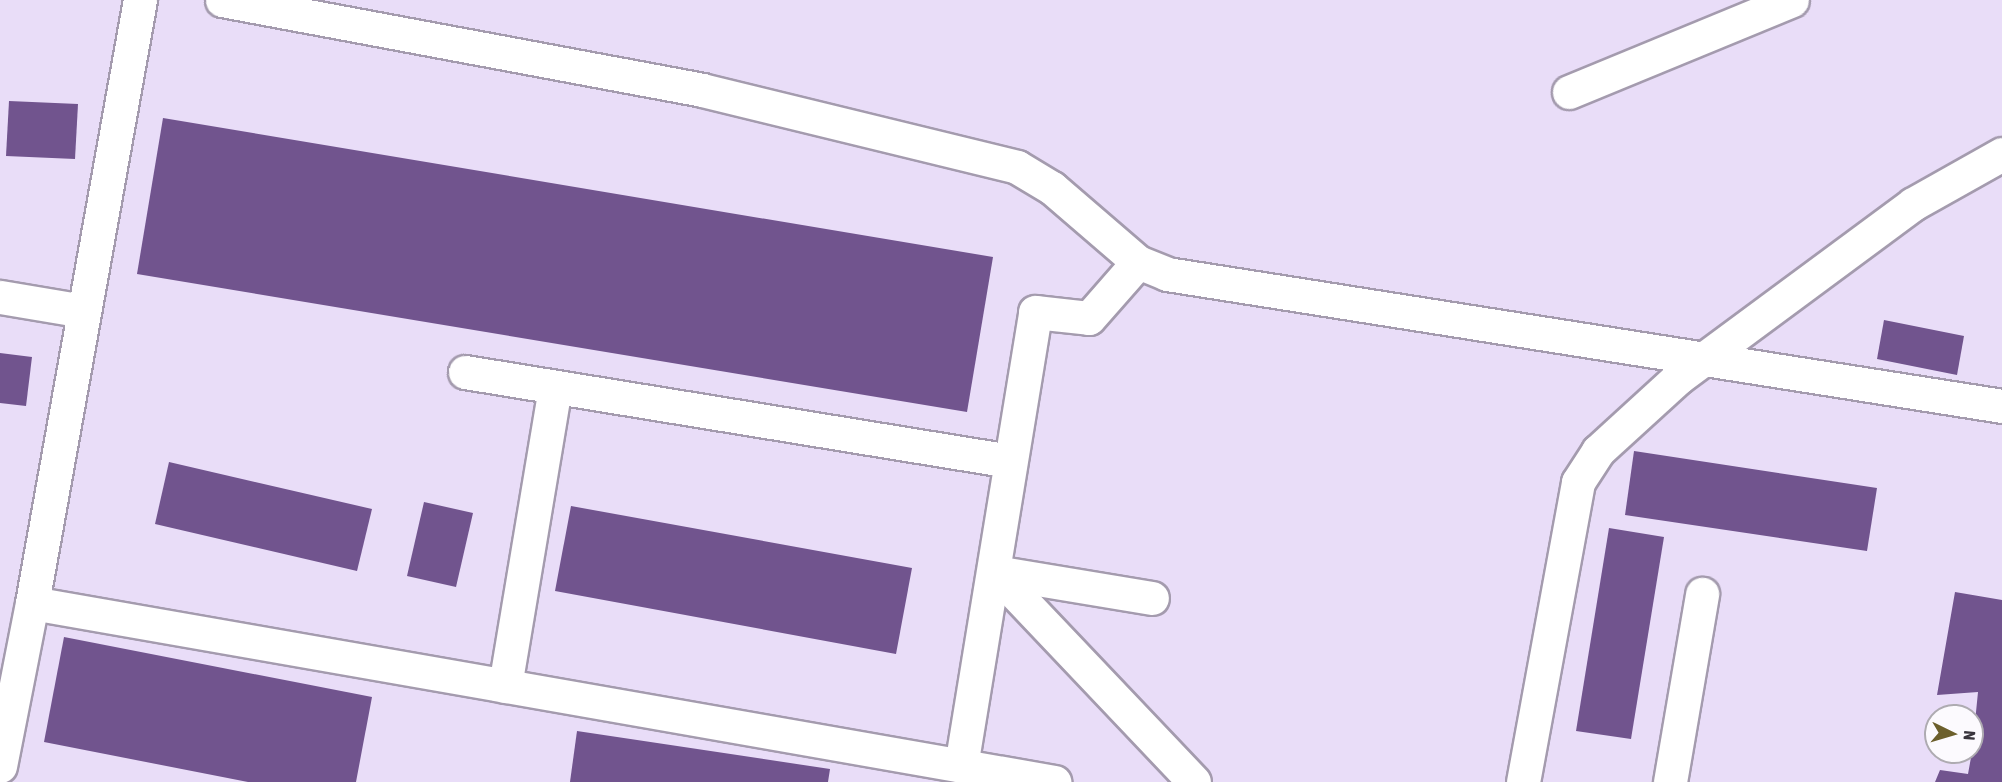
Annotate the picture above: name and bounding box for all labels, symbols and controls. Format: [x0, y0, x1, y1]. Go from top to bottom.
north arrow [1924, 704, 1984, 764]
text: N [1961, 730, 1979, 741]

